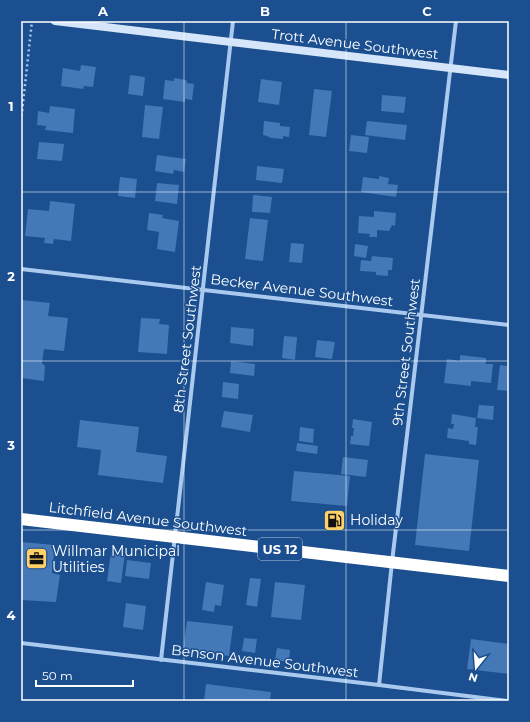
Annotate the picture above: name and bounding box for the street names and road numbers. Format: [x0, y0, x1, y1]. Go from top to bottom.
street label: Trott Avenue Southwest [270, 25, 440, 63]
street label: 8th Street Southwest [169, 264, 205, 414]
street label: Becker Avenue Southwest [210, 270, 395, 310]
street label: 9th Street Southwest [388, 277, 424, 427]
street label: Litchfield Avenue Southwest [48, 498, 249, 540]
road number: US 12 [258, 538, 302, 560]
street label: Benson Avenue Southwest [170, 641, 360, 681]

